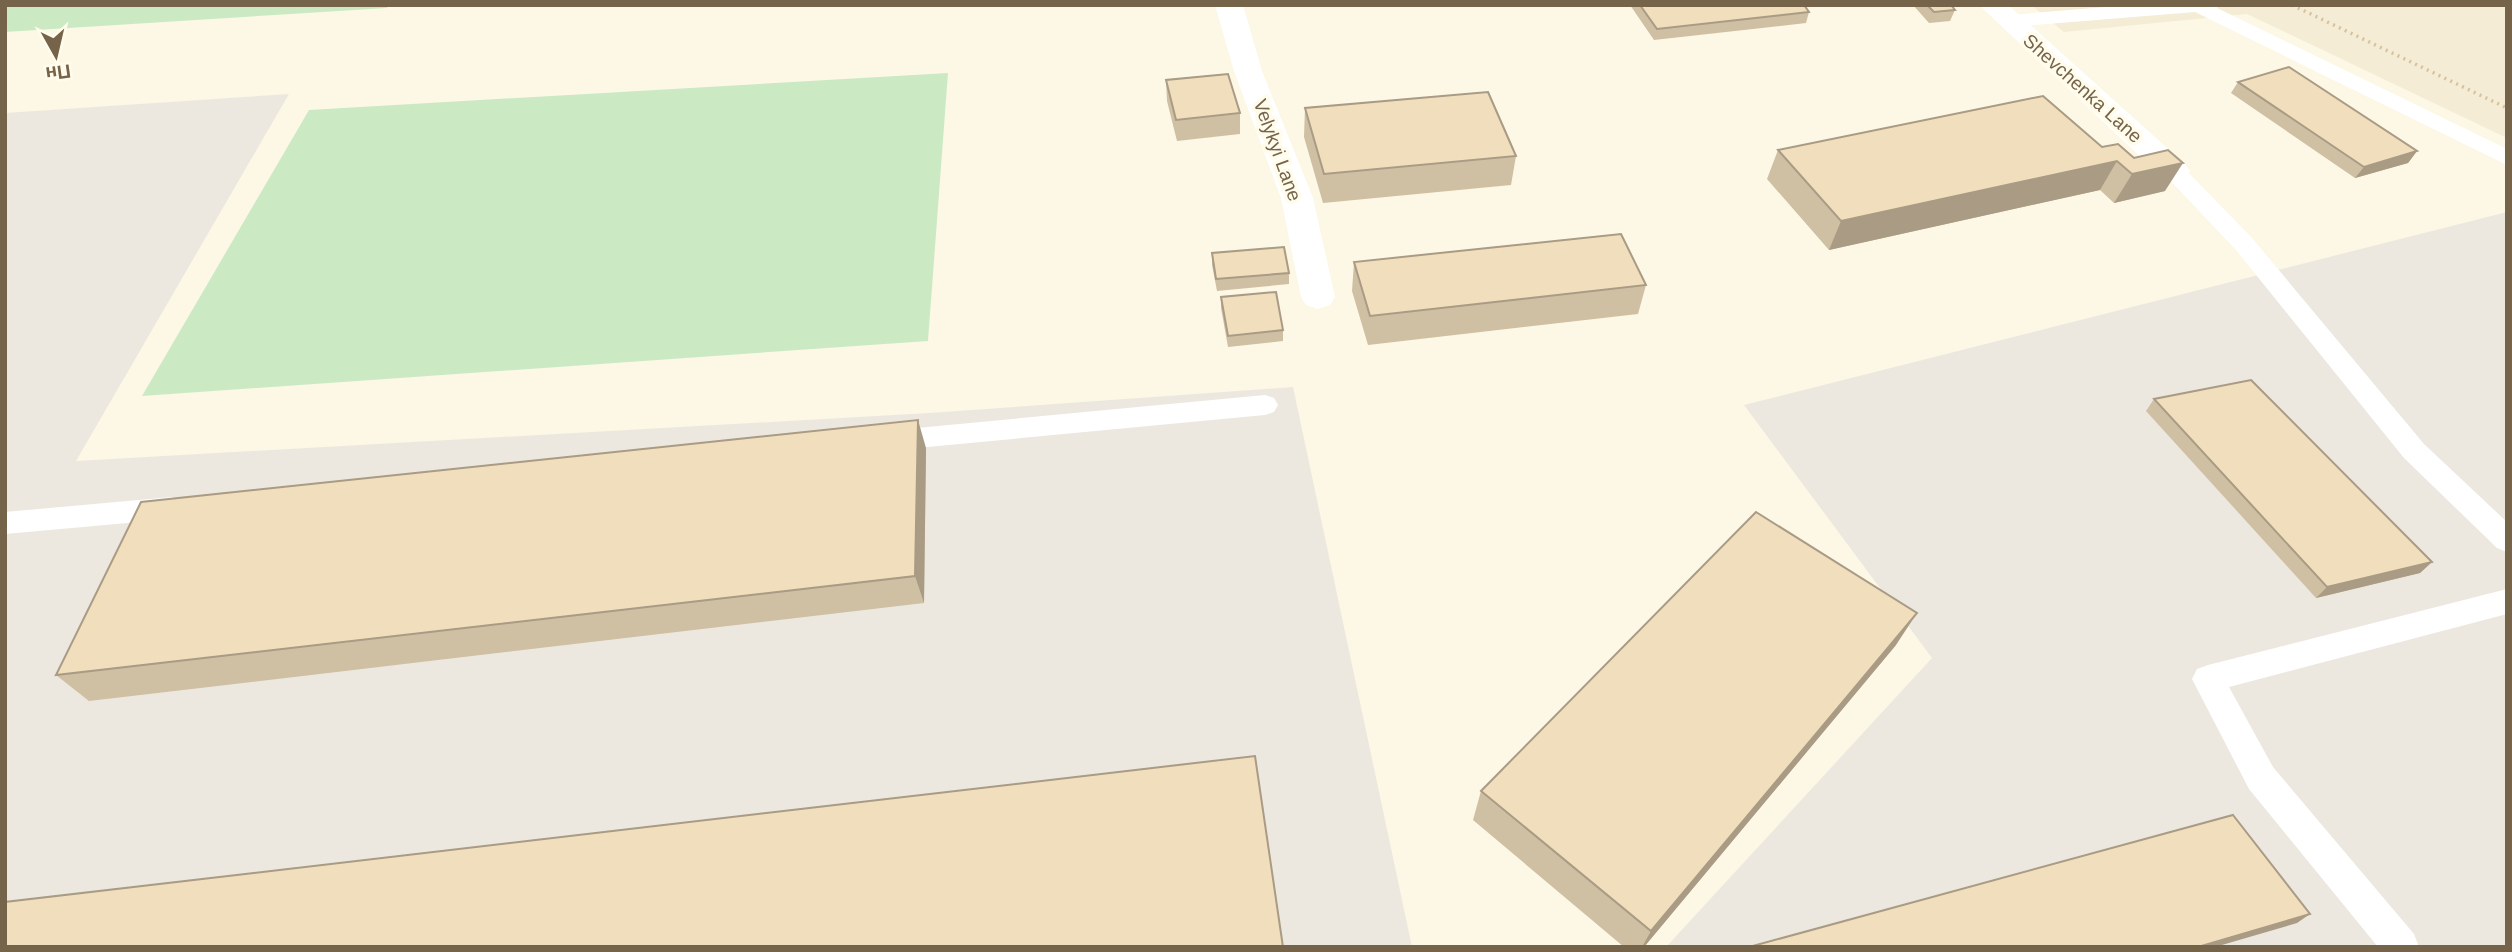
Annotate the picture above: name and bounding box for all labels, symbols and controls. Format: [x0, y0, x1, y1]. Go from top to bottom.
north arrow [21, 21, 91, 91]
street label: Shevchenka Lane [2019, 30, 2146, 147]
text: Пн [44, 60, 72, 84]
street label: Velykyi Lane [1249, 96, 1306, 204]

